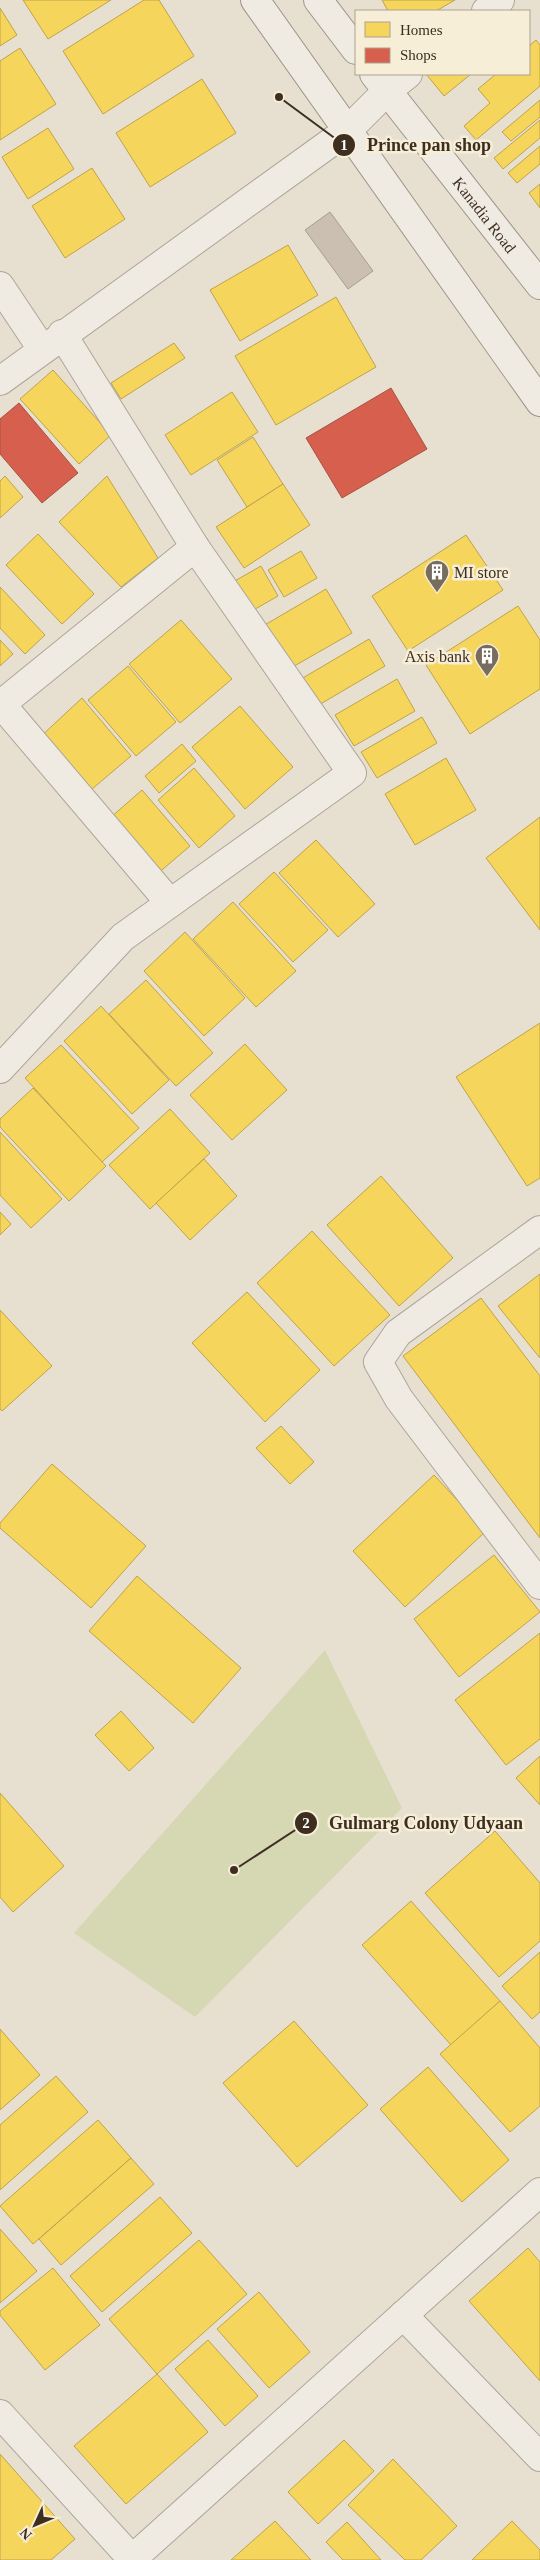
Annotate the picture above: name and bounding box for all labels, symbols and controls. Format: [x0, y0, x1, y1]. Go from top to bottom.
legend [355, 10, 530, 75]
text: Homes [400, 22, 443, 38]
text: Shops [400, 47, 437, 63]
callout: Prince pan shop [332, 128, 501, 161]
text: Prince pan shop [367, 135, 491, 155]
text: 1 [340, 137, 348, 153]
street label: Kanadia Road [450, 174, 520, 256]
building icon: MI store [424, 559, 450, 593]
place label: MI store [454, 564, 509, 581]
building icon: Axis bank [474, 643, 500, 677]
place label: Axis bank [405, 648, 470, 665]
callout: Gulmarg Colony Udyaan [294, 1806, 533, 1839]
text: Gulmarg Colony Udyaan [329, 1813, 523, 1833]
text: 2 [302, 1815, 310, 1831]
north arrow [10, 2500, 60, 2550]
text: N [17, 2525, 35, 2543]

